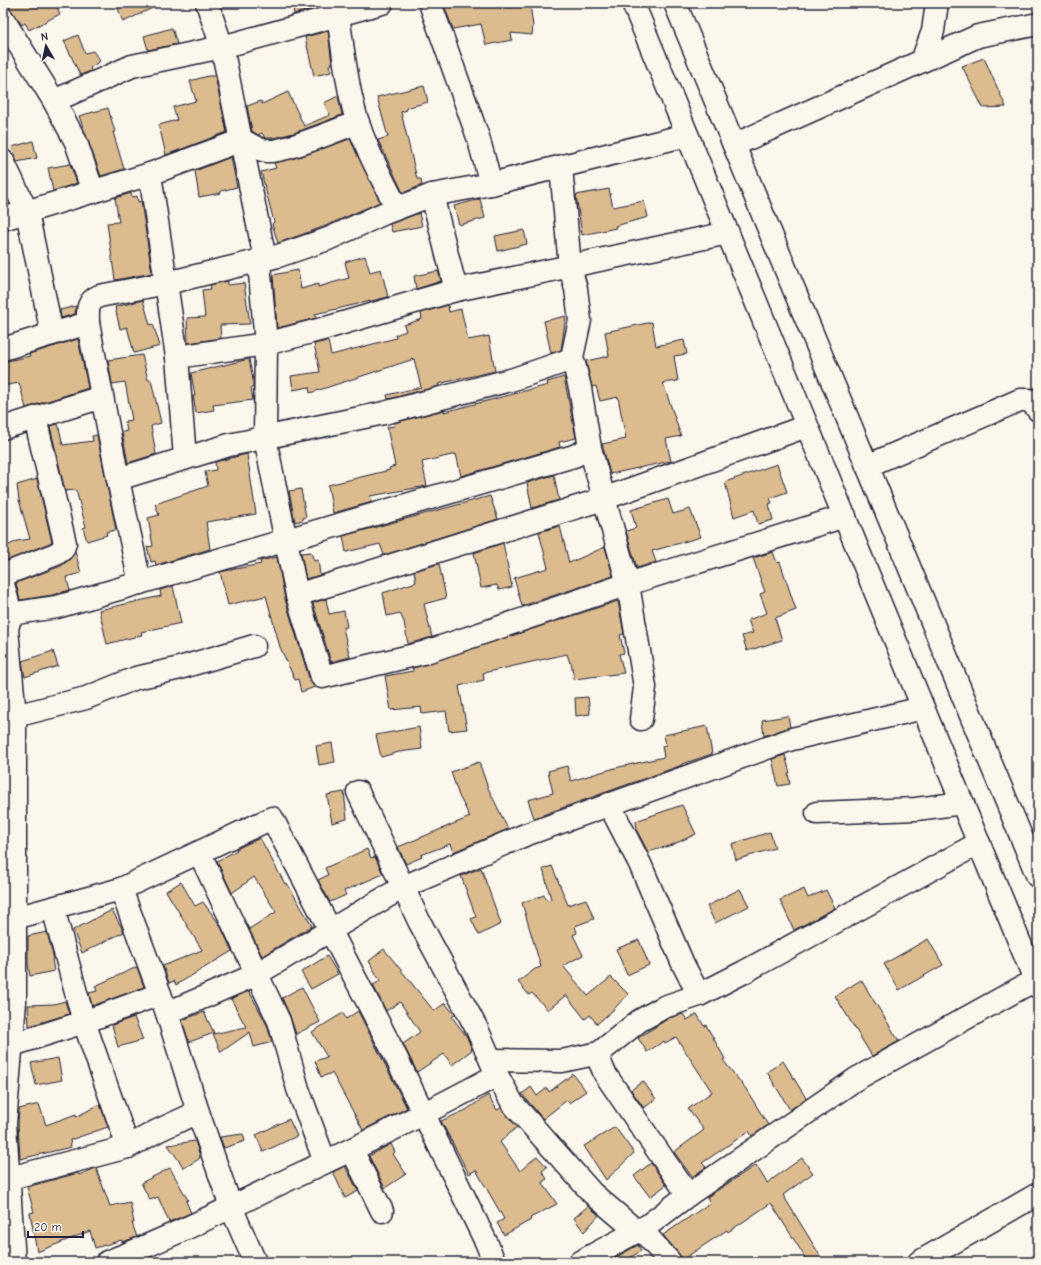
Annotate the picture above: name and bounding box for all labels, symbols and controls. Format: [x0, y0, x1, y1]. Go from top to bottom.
north arrow [26, 26, 66, 66]
text: N [40, 30, 49, 44]
scale bar [28, 1213, 83, 1239]
text: 20 m [34, 1220, 62, 1234]

